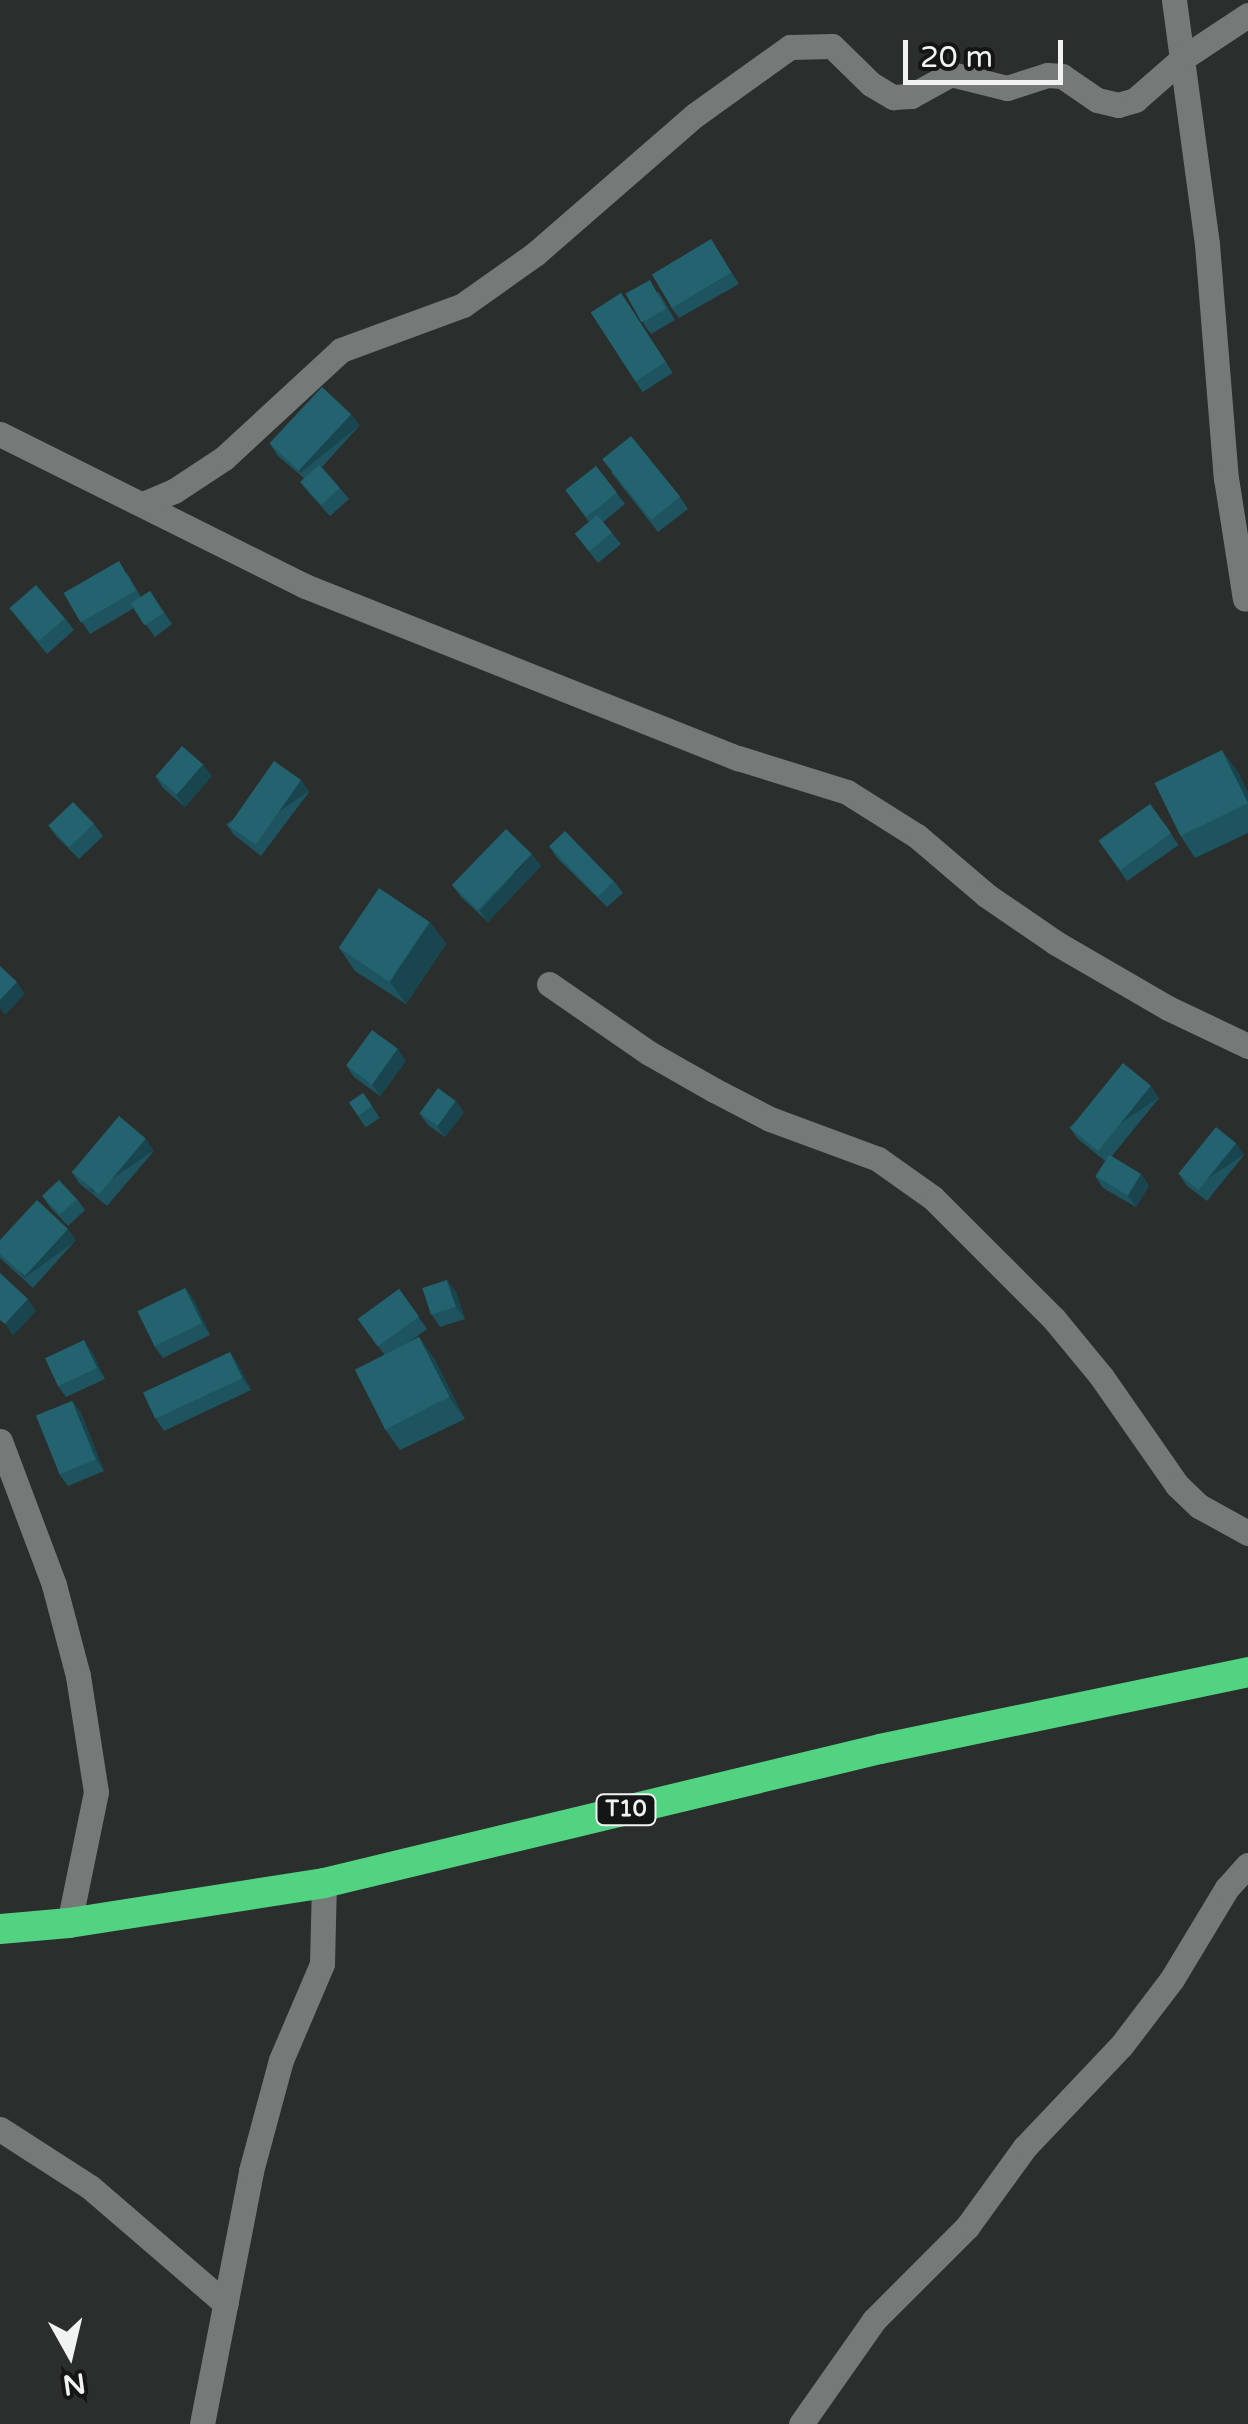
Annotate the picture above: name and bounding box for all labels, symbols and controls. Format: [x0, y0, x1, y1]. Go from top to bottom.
scale bar [908, 20, 1068, 82]
text: 20 m [920, 39, 993, 76]
road number: T10 [594, 1793, 658, 1827]
north arrow [20, 2304, 120, 2404]
text: N [61, 2365, 88, 2402]

